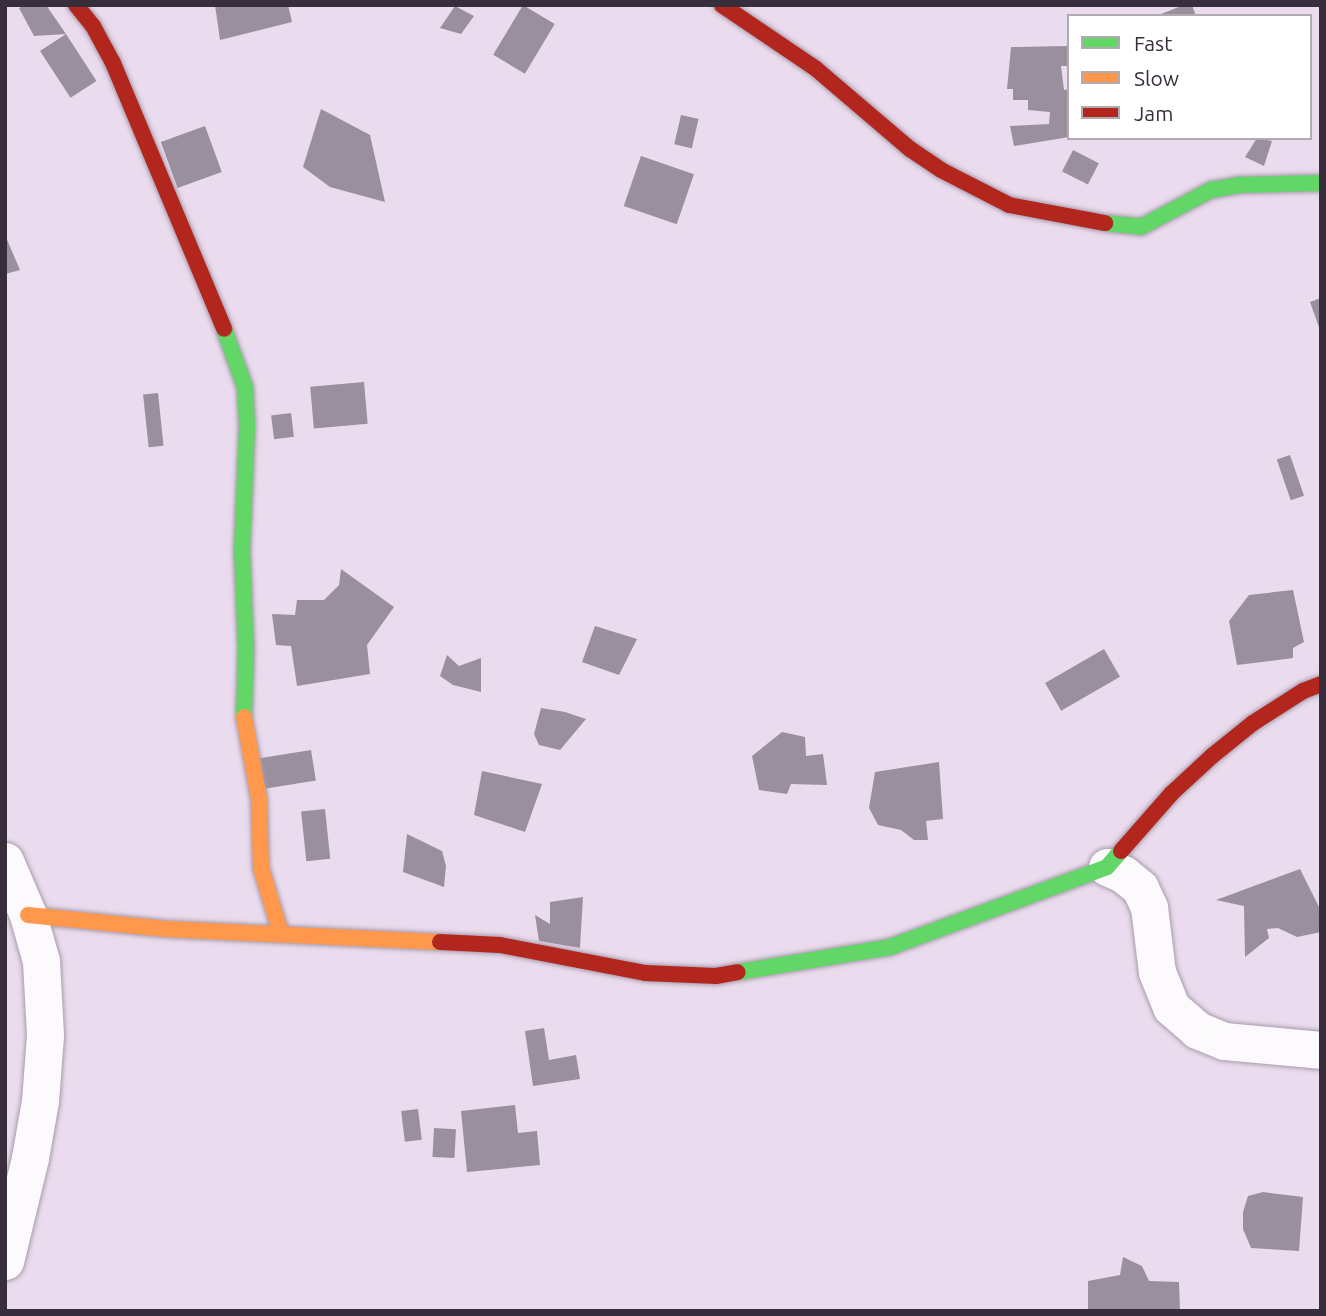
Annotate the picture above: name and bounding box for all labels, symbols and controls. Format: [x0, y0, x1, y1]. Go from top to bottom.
legend [1067, 14, 1312, 140]
text: Fast [1134, 31, 1172, 55]
text: Slow [1134, 66, 1179, 90]
text: Jam [1134, 101, 1173, 125]

